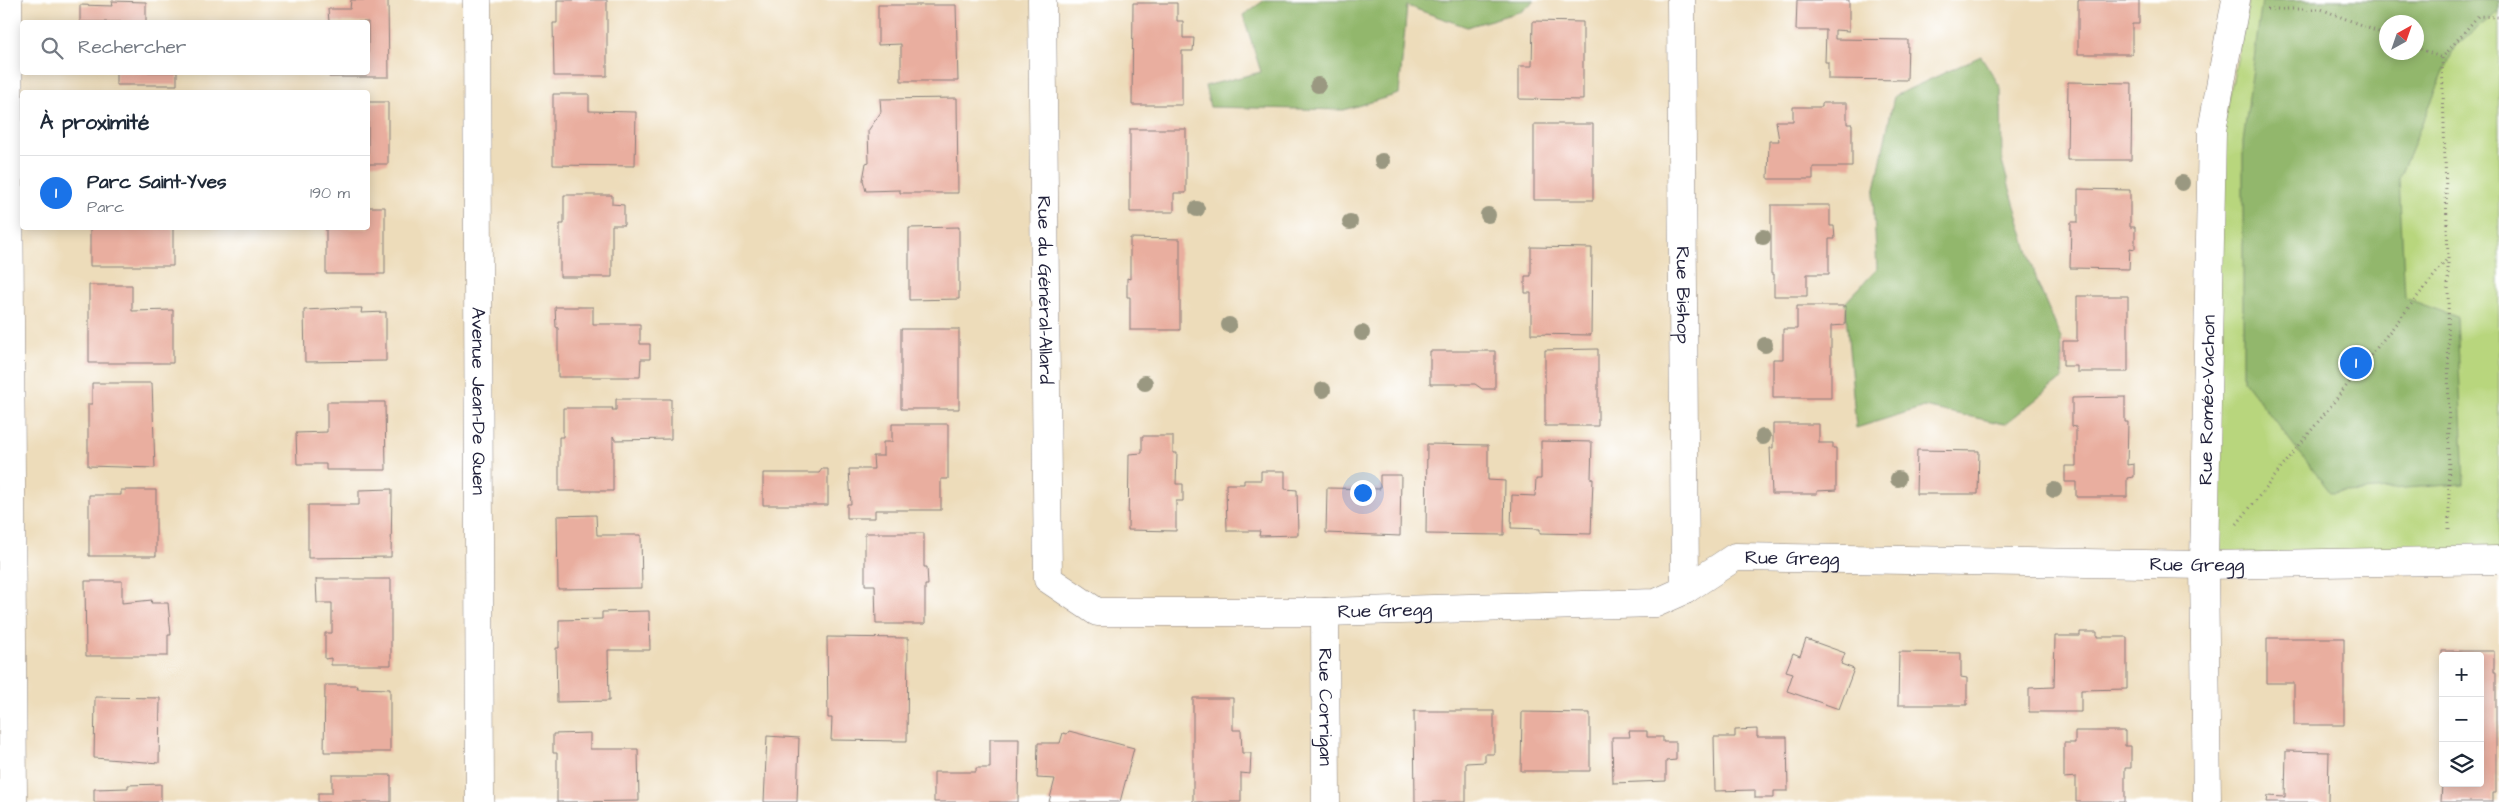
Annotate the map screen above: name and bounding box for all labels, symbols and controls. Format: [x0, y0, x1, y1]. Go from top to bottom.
north arrow [2379, 15, 2424, 60]
search box [20, 20, 370, 75]
icon: search [38, 34, 66, 62]
text: Rechercher [78, 34, 186, 61]
text: À proximité [40, 108, 149, 137]
text: Parc Saint-Yves [87, 169, 227, 196]
text: 1 [55, 182, 57, 204]
text: 190 m [310, 182, 350, 204]
text: Parc [87, 196, 124, 218]
street label: Rue du Général-Allard [1031, 196, 1059, 385]
street label: Rue Bishop [1669, 246, 1697, 344]
street label: Avenue Jean-De Quen [465, 307, 492, 495]
street label: Rue Roméo-Vachon [2192, 315, 2222, 485]
pin: 1 [2340, 344, 2372, 382]
your location [1350, 480, 1376, 506]
street label: Rue Gregg [1745, 544, 1840, 573]
street label: Rue Gregg [2149, 551, 2245, 579]
street label: Rue Gregg [1337, 596, 1433, 625]
street label: Rue Corrigan [1311, 648, 1339, 766]
map controls [2439, 652, 2484, 787]
button: + [2439, 652, 2484, 697]
button: − [2439, 697, 2484, 742]
button: layers [2439, 742, 2484, 787]

